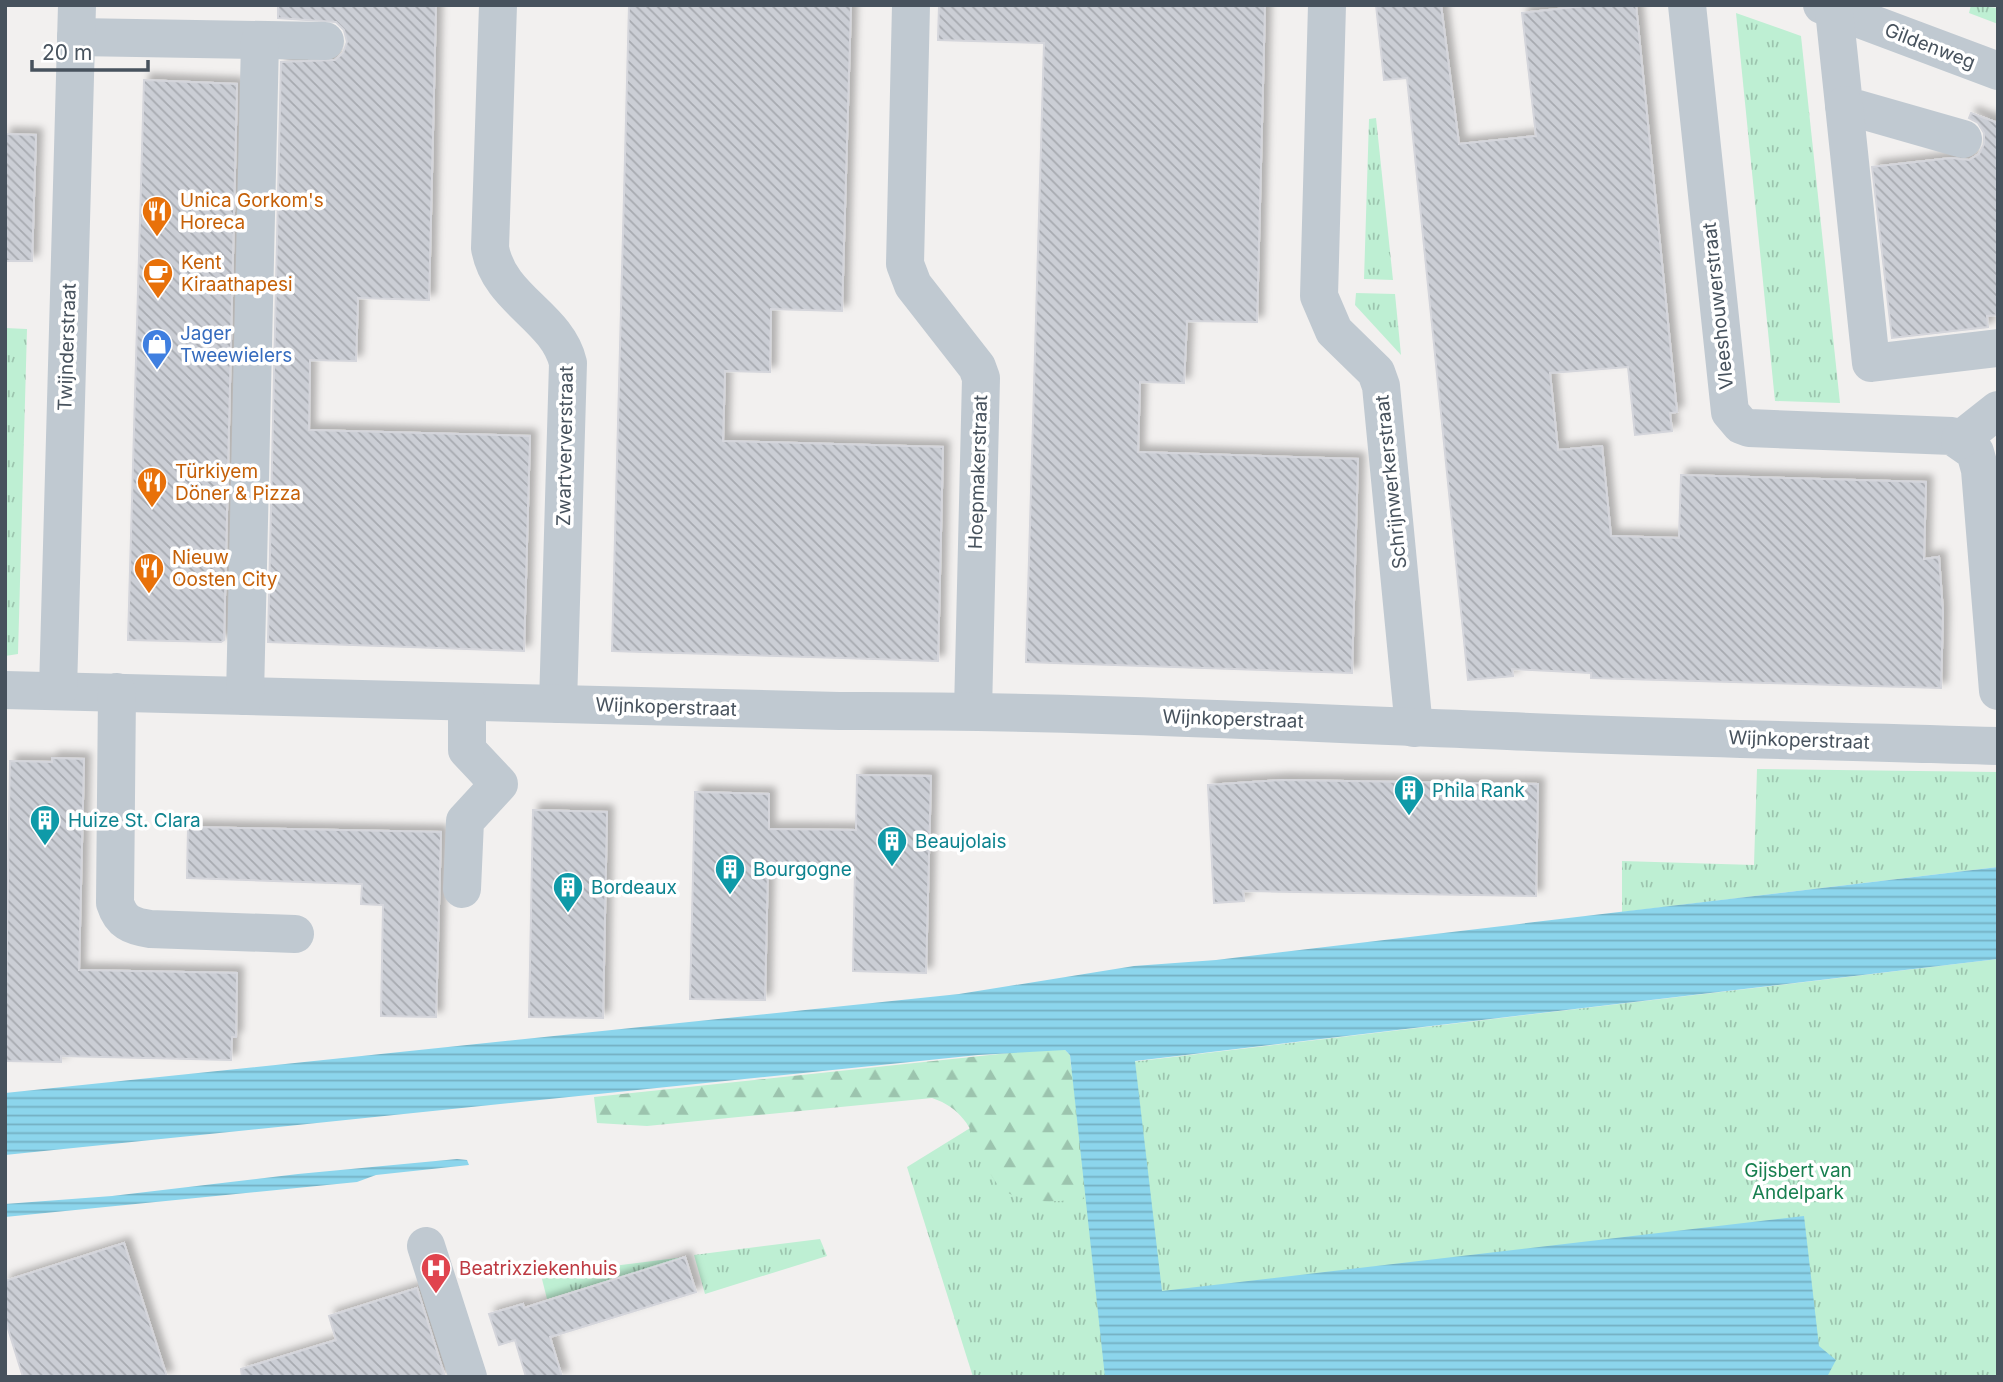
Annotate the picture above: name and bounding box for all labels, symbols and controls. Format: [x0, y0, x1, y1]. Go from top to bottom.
street label: Gildenweg [1881, 18, 1979, 74]
scale bar [32, 28, 147, 72]
text: 20 m [42, 40, 92, 65]
place label: Unica Gorkom's Horeca [180, 189, 324, 234]
restaurant icon: Unica Gorkom's Horeca [140, 194, 174, 238]
street label: Vleeshouwerstraat [1698, 221, 1738, 391]
place label: Kent Kiraathapesi [181, 251, 293, 296]
cafe icon: Kent Kiraathapesi [141, 256, 175, 300]
street label: Twijnderstraat [53, 283, 81, 411]
place label: Jager Tweewielers [180, 322, 292, 367]
shop icon: Jager Tweewielers [140, 327, 174, 371]
street label: Zwartververstraat [552, 366, 578, 526]
street label: Hoepmakerstraat [964, 394, 992, 550]
street label: Schrijnwerkerstraat [1370, 394, 1412, 570]
place label: Türkiyem Döner & Pizza [175, 460, 301, 505]
restaurant icon: Türkiyem Döner & Pizza [135, 465, 169, 509]
place label: Nieuw Oosten City [172, 546, 278, 591]
restaurant icon: Nieuw Oosten City [132, 551, 166, 595]
street label: Wijnkoperstraat [595, 693, 737, 721]
street label: Wijnkoperstraat [1162, 705, 1304, 733]
street label: Wijnkoperstraat [1728, 726, 1870, 754]
building icon: Phila Rank [1392, 773, 1426, 817]
place label: Phila Rank [1432, 779, 1526, 802]
building icon: Huize St. Clara [28, 803, 62, 847]
place label: Huize St. Clara [68, 809, 201, 832]
building icon: Beaujolais [875, 824, 909, 868]
place label: Beaujolais [915, 830, 1007, 853]
building icon: Bourgogne [713, 852, 747, 896]
place label: Bourgogne [753, 858, 852, 881]
building icon: Bordeaux [551, 870, 585, 914]
place label: Bordeaux [591, 876, 677, 899]
park label: Gijsbert van Andelpark [1744, 1159, 1852, 1204]
hospital icon: Beatrixziekenhuis [419, 1251, 453, 1295]
place label: Beatrixziekenhuis [459, 1257, 618, 1280]

